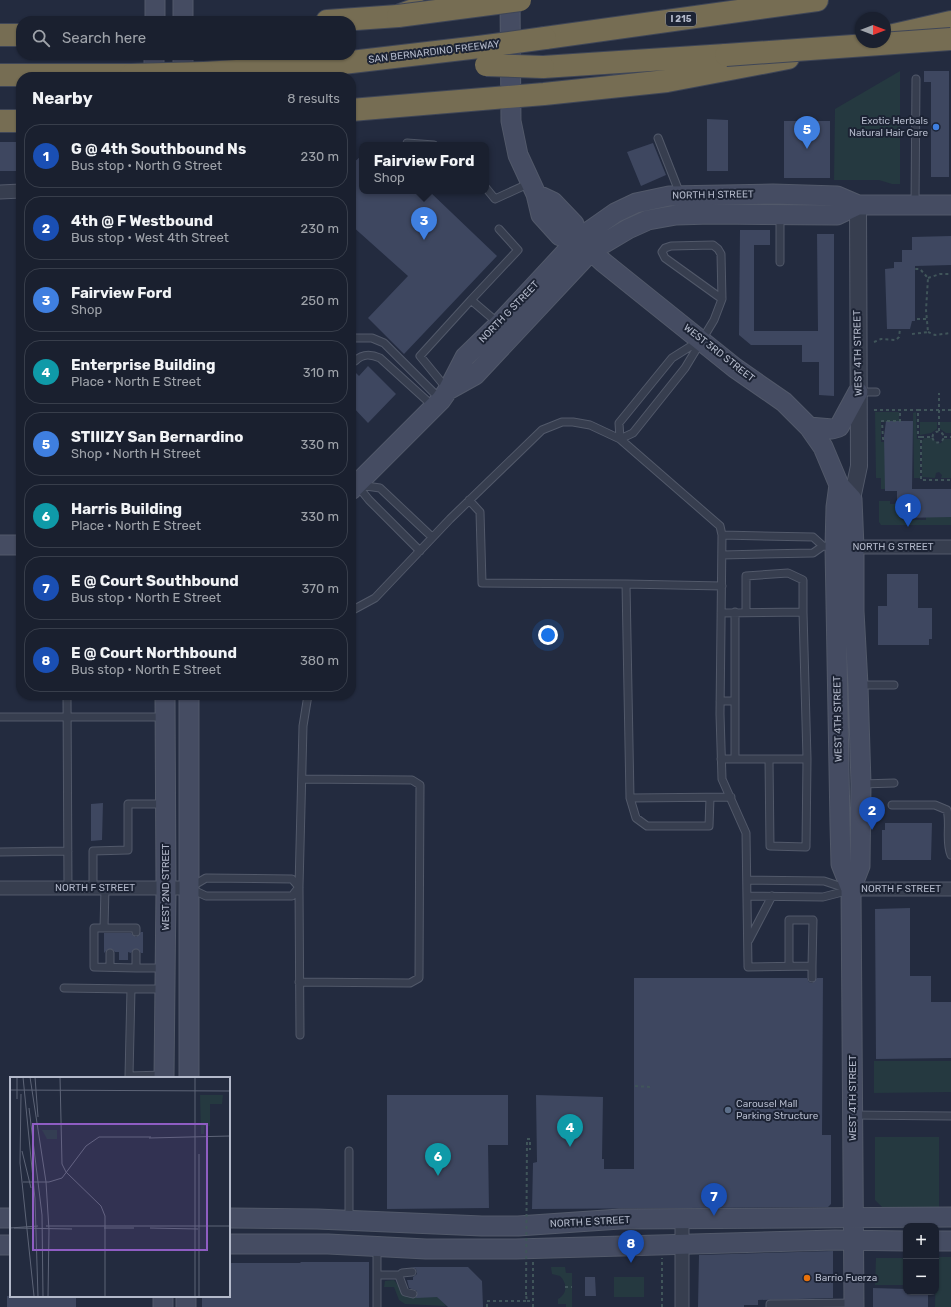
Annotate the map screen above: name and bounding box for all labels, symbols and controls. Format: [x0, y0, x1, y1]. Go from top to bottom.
road number: I 215 [666, 12, 696, 26]
north arrow [855, 12, 891, 48]
search box [16, 16, 356, 60]
icon: search [30, 27, 52, 49]
text: Search here [62, 29, 146, 47]
street label: SAN BERNARDINO FREEWAY [368, 38, 501, 66]
text: Nearby [32, 88, 93, 108]
text: 8 results [287, 91, 340, 106]
place label: Exotic Herbals Natural Hair Care [849, 115, 928, 139]
pin: 5 [794, 116, 820, 149]
marker: Exotic Herbals Natural Hair Care [931, 122, 941, 132]
text: G @ 4th Southbound Ns [71, 140, 246, 158]
popup [359, 142, 489, 194]
text: 1 [43, 149, 49, 164]
text: 230 m [301, 149, 339, 164]
text: Fairview Ford [374, 152, 474, 170]
text: Bus stop · North G Street [71, 158, 222, 173]
text: Shop [374, 170, 405, 185]
street label: NORTH H STREET [672, 188, 754, 202]
pin: 3 [411, 207, 437, 240]
text: 4th @ F Westbound [71, 212, 213, 230]
text: 2 [42, 221, 50, 236]
text: 230 m [301, 221, 339, 236]
text: Bus stop · West 4th Street [71, 230, 229, 245]
street label: NORTH G STREET [476, 278, 542, 345]
text: Fairview Ford [71, 284, 172, 302]
text: 3 [42, 293, 50, 308]
text: 250 m [301, 293, 339, 308]
text: Shop [71, 302, 102, 317]
street label: WEST 4TH STREET [851, 310, 865, 396]
street label: WEST 3RD STREET [681, 322, 757, 384]
text: Enterprise Building [71, 356, 216, 374]
text: 4 [42, 365, 50, 380]
text: 310 m [303, 365, 339, 380]
text: Place · North E Street [71, 374, 201, 389]
text: STIIIZY San Bernardino [71, 428, 243, 446]
text: 5 [42, 437, 50, 452]
text: 330 m [300, 437, 339, 452]
text: Shop · North H Street [71, 446, 201, 461]
pin: 1 [895, 494, 921, 527]
text: Harris Building [71, 500, 182, 518]
text: 6 [42, 509, 50, 524]
text: 330 m [300, 509, 339, 524]
text: Place · North E Street [71, 518, 201, 533]
street label: NORTH G STREET [852, 541, 934, 553]
text: E @ Court Southbound [71, 572, 239, 590]
text: 7 [42, 581, 50, 596]
text: 370 m [302, 581, 339, 596]
text: Bus stop · North E Street [71, 590, 221, 605]
your location [538, 625, 558, 645]
text: E @ Court Northbound [71, 644, 237, 662]
text: 8 [42, 653, 50, 668]
text: 380 m [300, 653, 339, 668]
text: Bus stop · North E Street [71, 662, 221, 677]
street label: WEST 4TH STREET [831, 676, 845, 762]
pin: 2 [859, 797, 885, 830]
street label: WEST 2ND STREET [160, 843, 172, 930]
street label: NORTH F STREET [55, 882, 135, 894]
street label: NORTH F STREET [861, 883, 941, 895]
street label: WEST 4TH STREET [847, 1055, 859, 1141]
inset map [10, 1077, 230, 1297]
place label: Carousel Mall Parking Structure [736, 1098, 819, 1122]
marker: Carousel Mall Parking Structure [723, 1105, 733, 1115]
pin: 4 [557, 1114, 583, 1147]
pin: 6 [425, 1143, 451, 1176]
pin: 7 [701, 1183, 727, 1216]
street label: NORTH E STREET [550, 1214, 631, 1230]
map controls [903, 1223, 939, 1295]
button: + [903, 1223, 939, 1259]
pin: 8 [618, 1230, 644, 1263]
button: − [903, 1259, 939, 1295]
place label: Barrio Fuerza [815, 1272, 877, 1284]
marker: Barrio Fuerza [802, 1273, 812, 1283]

